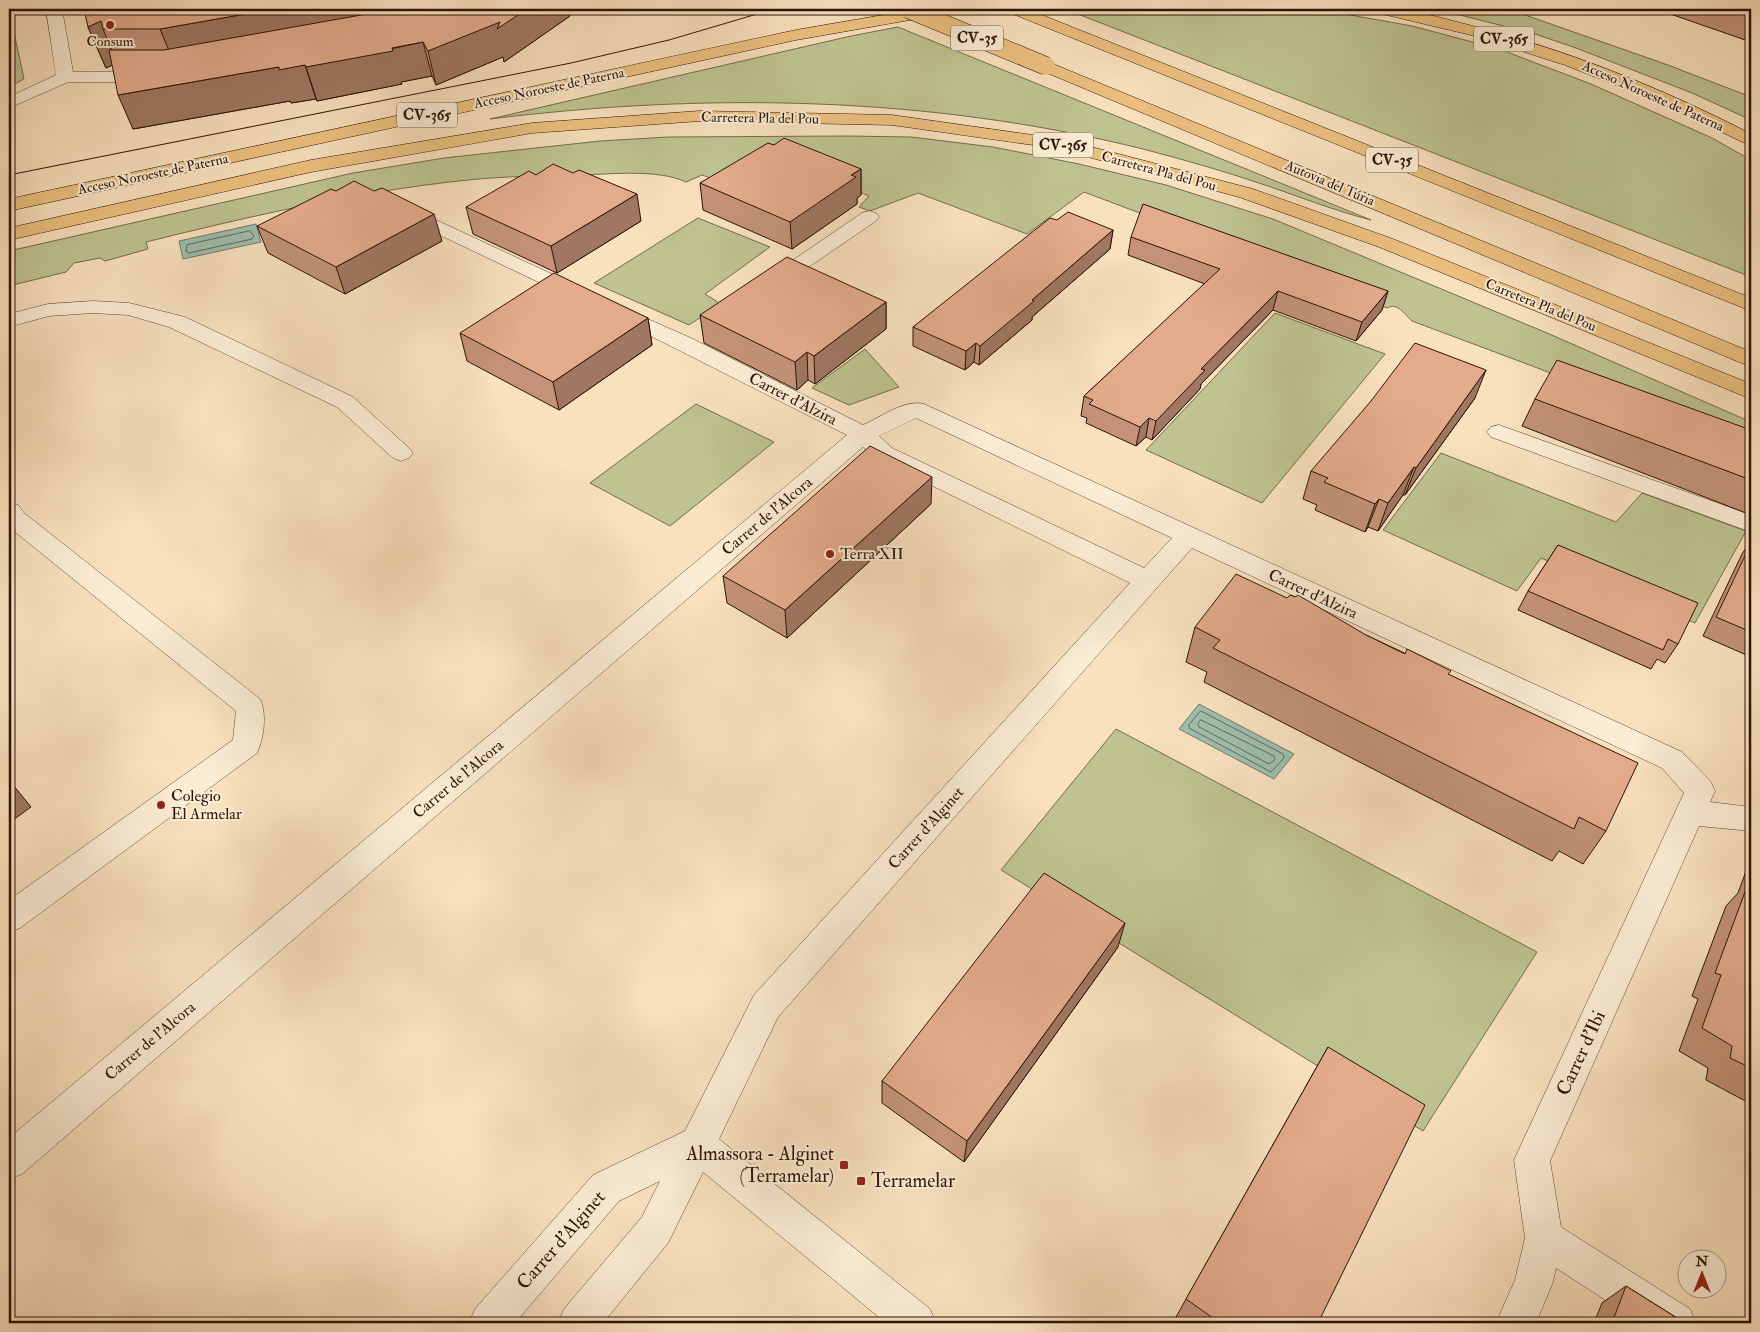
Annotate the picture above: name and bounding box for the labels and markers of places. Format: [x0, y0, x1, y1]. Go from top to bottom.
marker: Consum [104, 19, 116, 31]
place label: Consum [86, 33, 134, 50]
place label: Terra XII [840, 544, 904, 564]
marker: Terra XII [824, 548, 836, 560]
place label: Colegio El Armelar [171, 786, 242, 824]
marker: Colegio El Armelar [155, 799, 167, 811]
place label: Almassora - Alginet (Terramelar) [685, 1142, 834, 1188]
marker: Almassora - Alginet (Terramelar) [838, 1159, 850, 1171]
place label: Terramelar [871, 1169, 955, 1193]
marker: Terramelar [855, 1175, 867, 1187]

